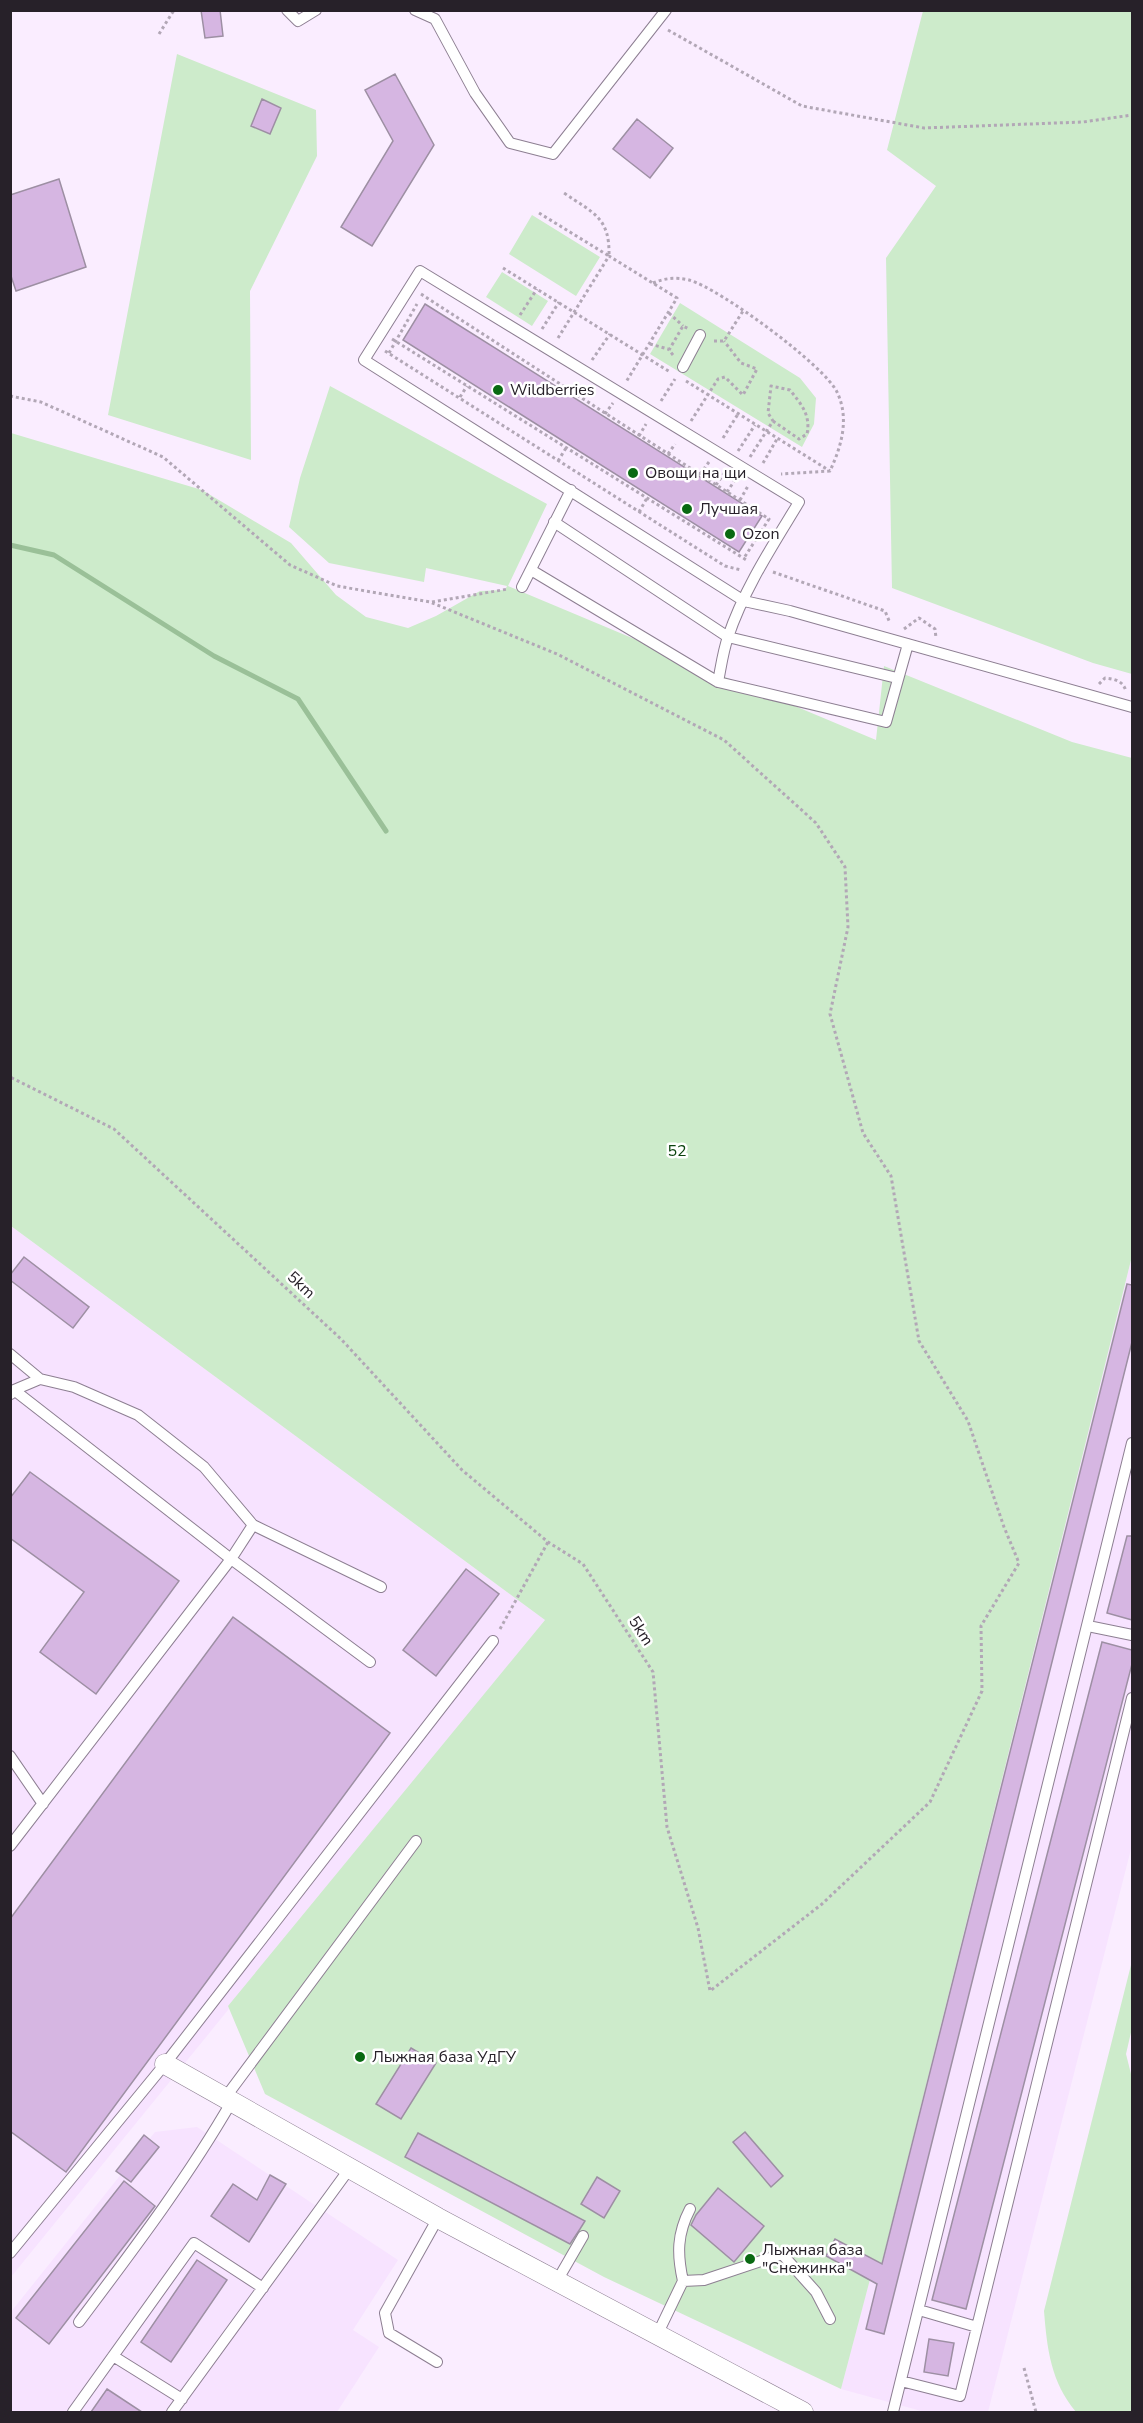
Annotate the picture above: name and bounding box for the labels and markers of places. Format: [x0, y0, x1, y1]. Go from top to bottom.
place label: Wildberries [510, 379, 595, 401]
marker: Wildberries [491, 383, 505, 397]
place label: Овощи на щи [645, 462, 746, 484]
marker: Овощи на щи [626, 466, 640, 480]
place label: Лучшая [699, 498, 758, 520]
marker: Лучшая [680, 502, 694, 516]
place label: Ozon [742, 523, 780, 545]
marker: Ozon [723, 527, 737, 541]
place label: Лыжная база УдГУ [372, 2046, 517, 2068]
marker: Лыжная база УдГУ [353, 2050, 367, 2064]
place label: Лыжная база "Снежинка" [762, 2239, 863, 2279]
marker: Лыжная база "Снежинка" [743, 2252, 757, 2266]

